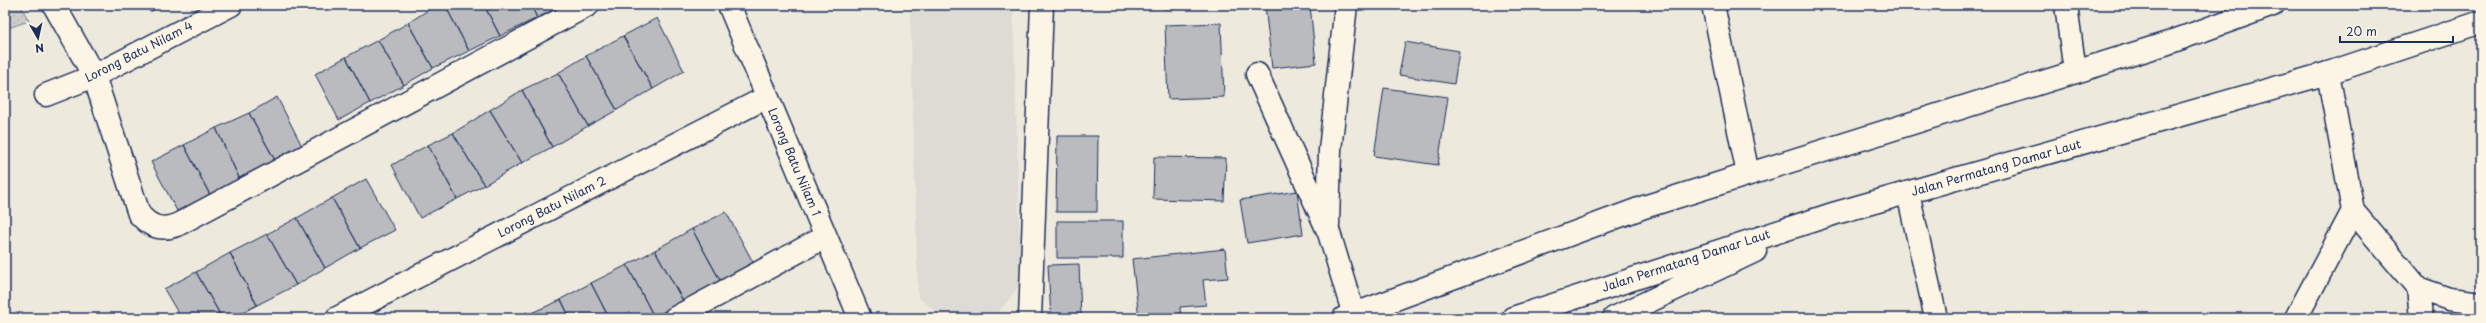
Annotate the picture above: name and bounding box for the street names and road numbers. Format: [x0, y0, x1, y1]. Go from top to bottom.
street label: Lorong Batu Nilam 4 [81, 16, 196, 86]
street label: Lorong Batu Nilam 1 [764, 105, 826, 218]
street label: Jalan Permatang Damar Laut [1909, 134, 2083, 200]
street label: Lorong Batu Nilam 2 [494, 171, 609, 241]
street label: Jalan Permatang Damar Laut [1599, 224, 1772, 296]

